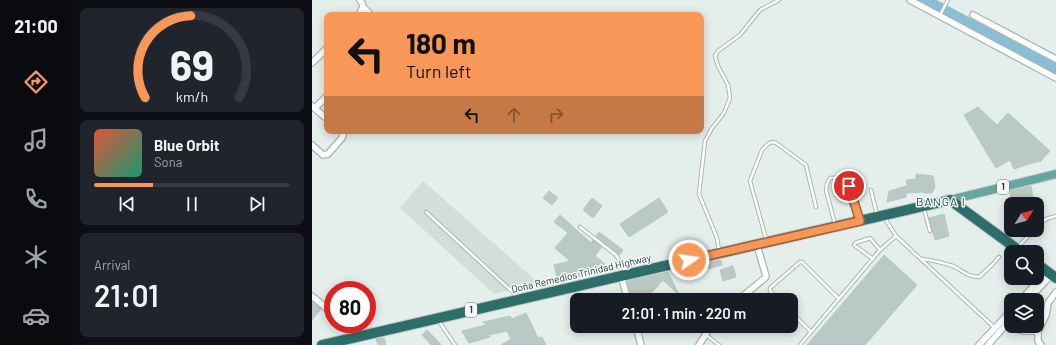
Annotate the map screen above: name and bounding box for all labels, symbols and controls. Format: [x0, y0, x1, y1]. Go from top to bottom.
text: 21:00 [14, 15, 58, 37]
text: 180 m [406, 26, 476, 60]
icon: left [340, 28, 392, 80]
text: 69 [170, 39, 214, 89]
text: Turn left [406, 60, 472, 82]
icon: directions [22, 68, 50, 96]
text: km/h [176, 88, 208, 105]
icon: left [461, 104, 483, 126]
icon: ahead [503, 104, 525, 126]
icon: right [545, 104, 567, 126]
icon: music [22, 126, 50, 154]
text: Blue Orbit [154, 136, 219, 154]
text: Sona [154, 154, 182, 170]
pin [832, 169, 866, 203]
icon: arrive [838, 175, 860, 197]
road number: 1 [997, 180, 1009, 194]
icon: phone [22, 185, 50, 213]
icon: previous [116, 193, 138, 215]
icon: pause [181, 193, 203, 215]
icon: next [246, 193, 268, 215]
district label: BANGA I [916, 194, 966, 208]
north arrow [1004, 197, 1044, 237]
map controls [1004, 197, 1044, 333]
position arrow [668, 239, 710, 281]
icon: climate [22, 243, 50, 271]
button: search [1004, 245, 1044, 285]
street label: Doña Remedios Trinidad Highway [510, 251, 652, 295]
text: Arrival [94, 257, 130, 273]
text: 21:01 [94, 277, 159, 313]
speed limit sign: 80 [324, 281, 376, 333]
button: layers [1004, 293, 1044, 333]
icon: car [22, 302, 50, 330]
road number: 1 [465, 303, 477, 317]
text: 21:01 · 1 min · 220 m [622, 304, 746, 322]

